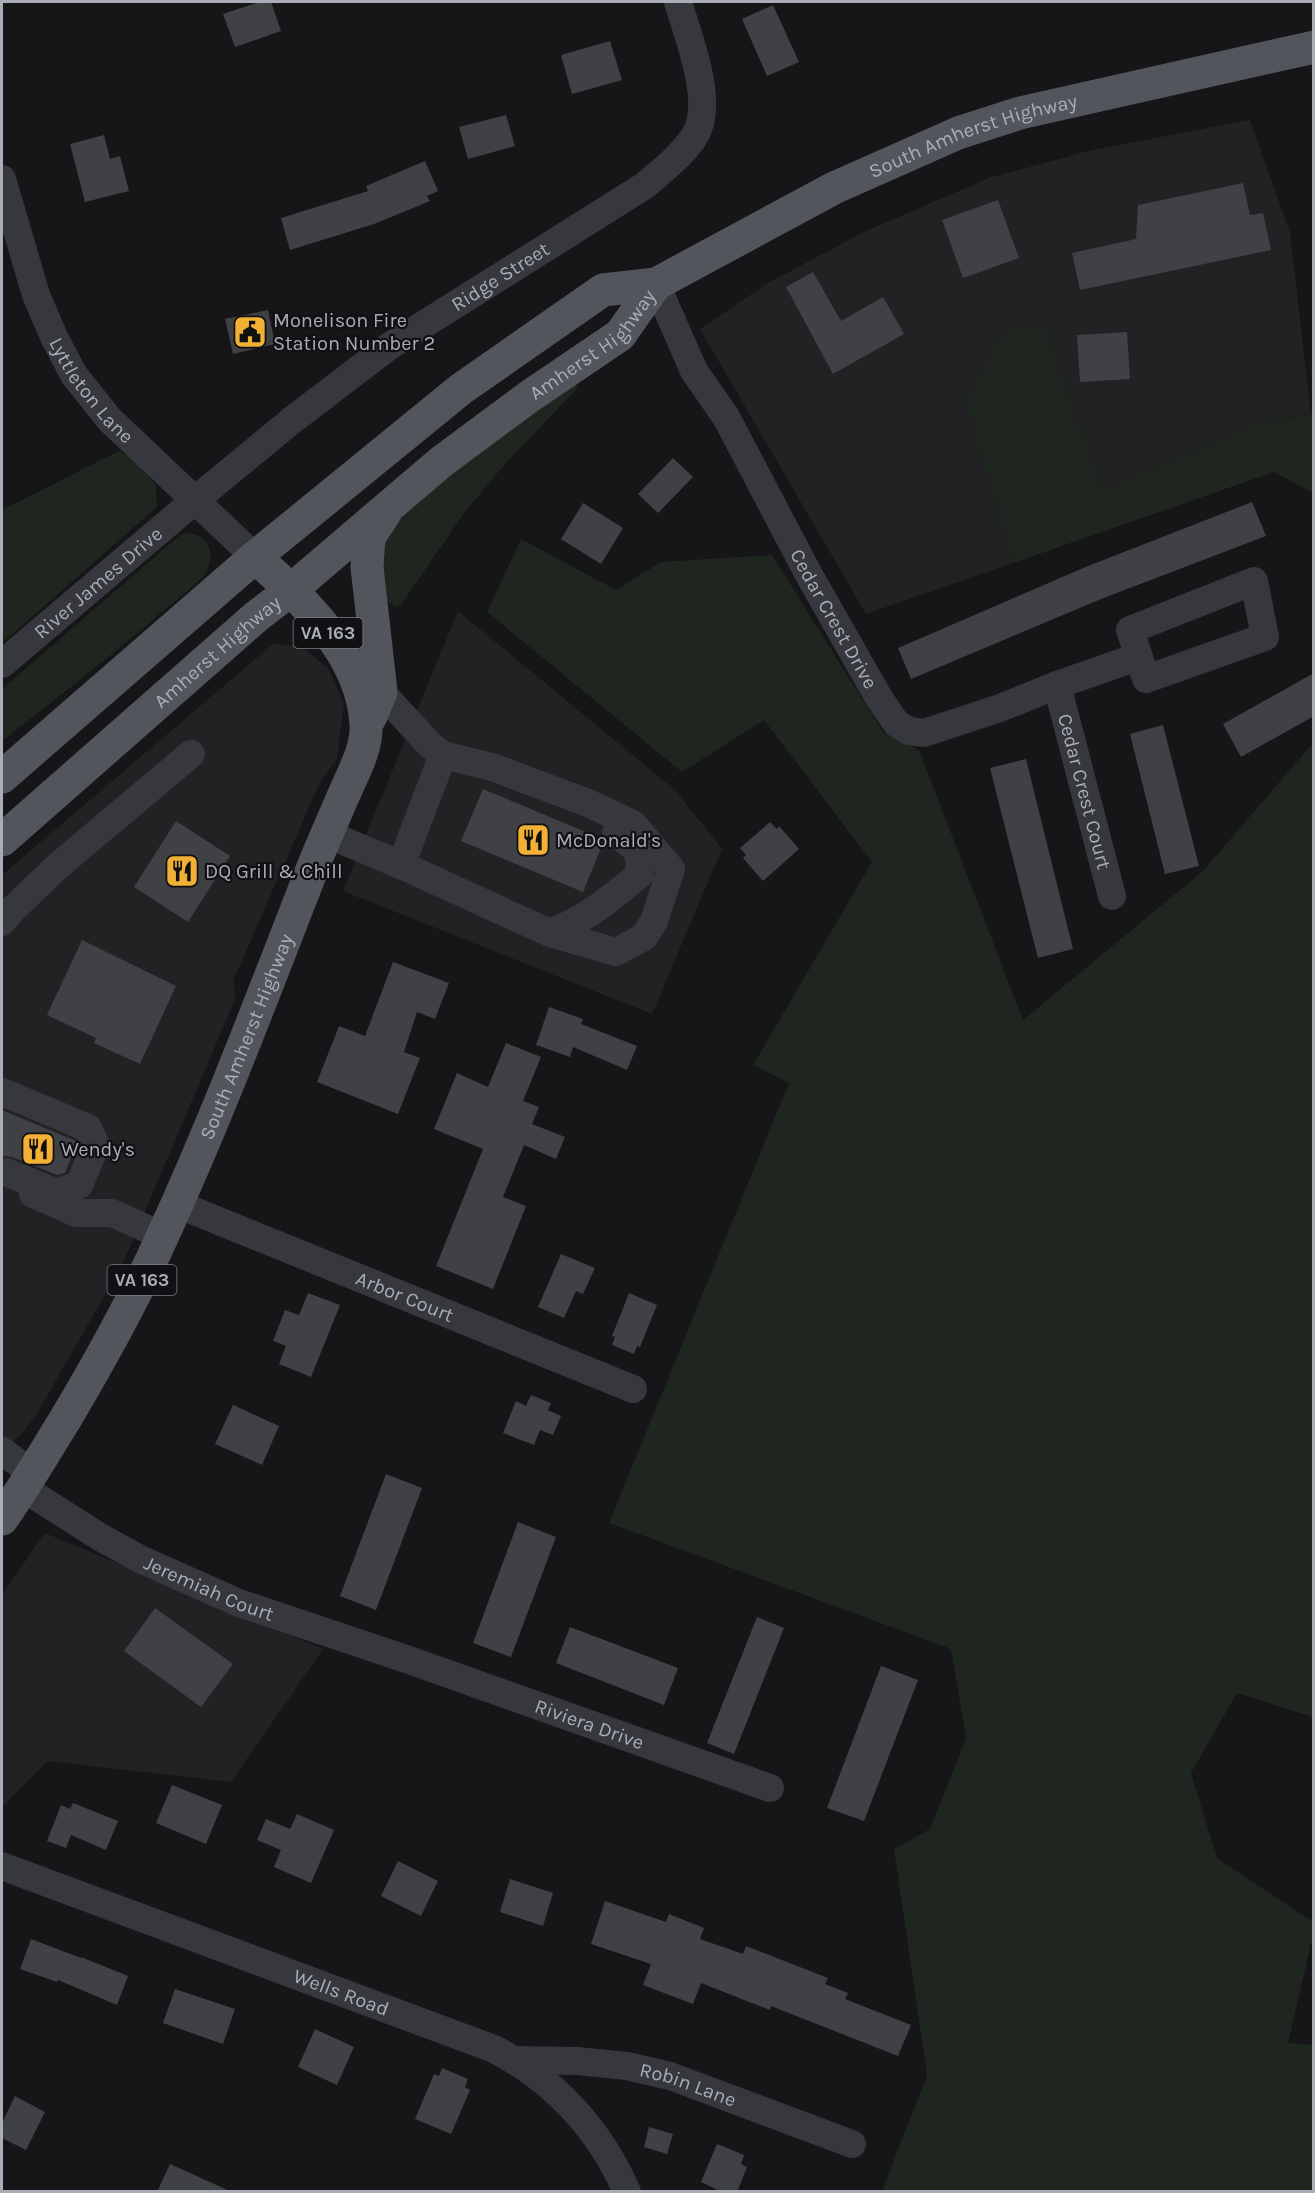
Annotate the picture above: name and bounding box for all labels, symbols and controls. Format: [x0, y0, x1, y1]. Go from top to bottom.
street label: South Amherst Highway [866, 90, 1079, 183]
street label: Ridge Street [447, 237, 554, 316]
street label: Amherst Highway [525, 285, 660, 405]
place label: Monelison Fire Station Number 2 [273, 309, 435, 355]
public building icon: Monelison Fire Station Number 2 [232, 314, 268, 350]
street label: Lyttleton Lane [44, 334, 138, 448]
street label: River James Drive [30, 522, 167, 644]
street label: Cedar Crest Drive [785, 545, 882, 693]
street label: Amherst Highway [149, 591, 285, 713]
road number: VA 163 [294, 618, 362, 648]
street label: Cedar Crest Court [1053, 711, 1116, 872]
restaurant icon: McDonald's [515, 822, 551, 858]
place label: McDonald's [556, 829, 661, 852]
restaurant icon: DQ Grill & Chill [164, 853, 200, 889]
place label: DQ Grill & Chill [205, 860, 343, 883]
street label: South Amherst Highway [195, 931, 298, 1143]
restaurant icon: Wendy's [20, 1131, 56, 1167]
place label: Wendy's [61, 1138, 135, 1161]
road number: VA 163 [108, 1265, 176, 1295]
street label: Arbor Court [352, 1267, 458, 1327]
street label: Jeremiah Court [140, 1551, 277, 1626]
street label: Riviera Drive [532, 1695, 647, 1754]
street label: Wells Road [290, 1964, 392, 2021]
street label: Robin Lane [637, 2058, 739, 2112]

